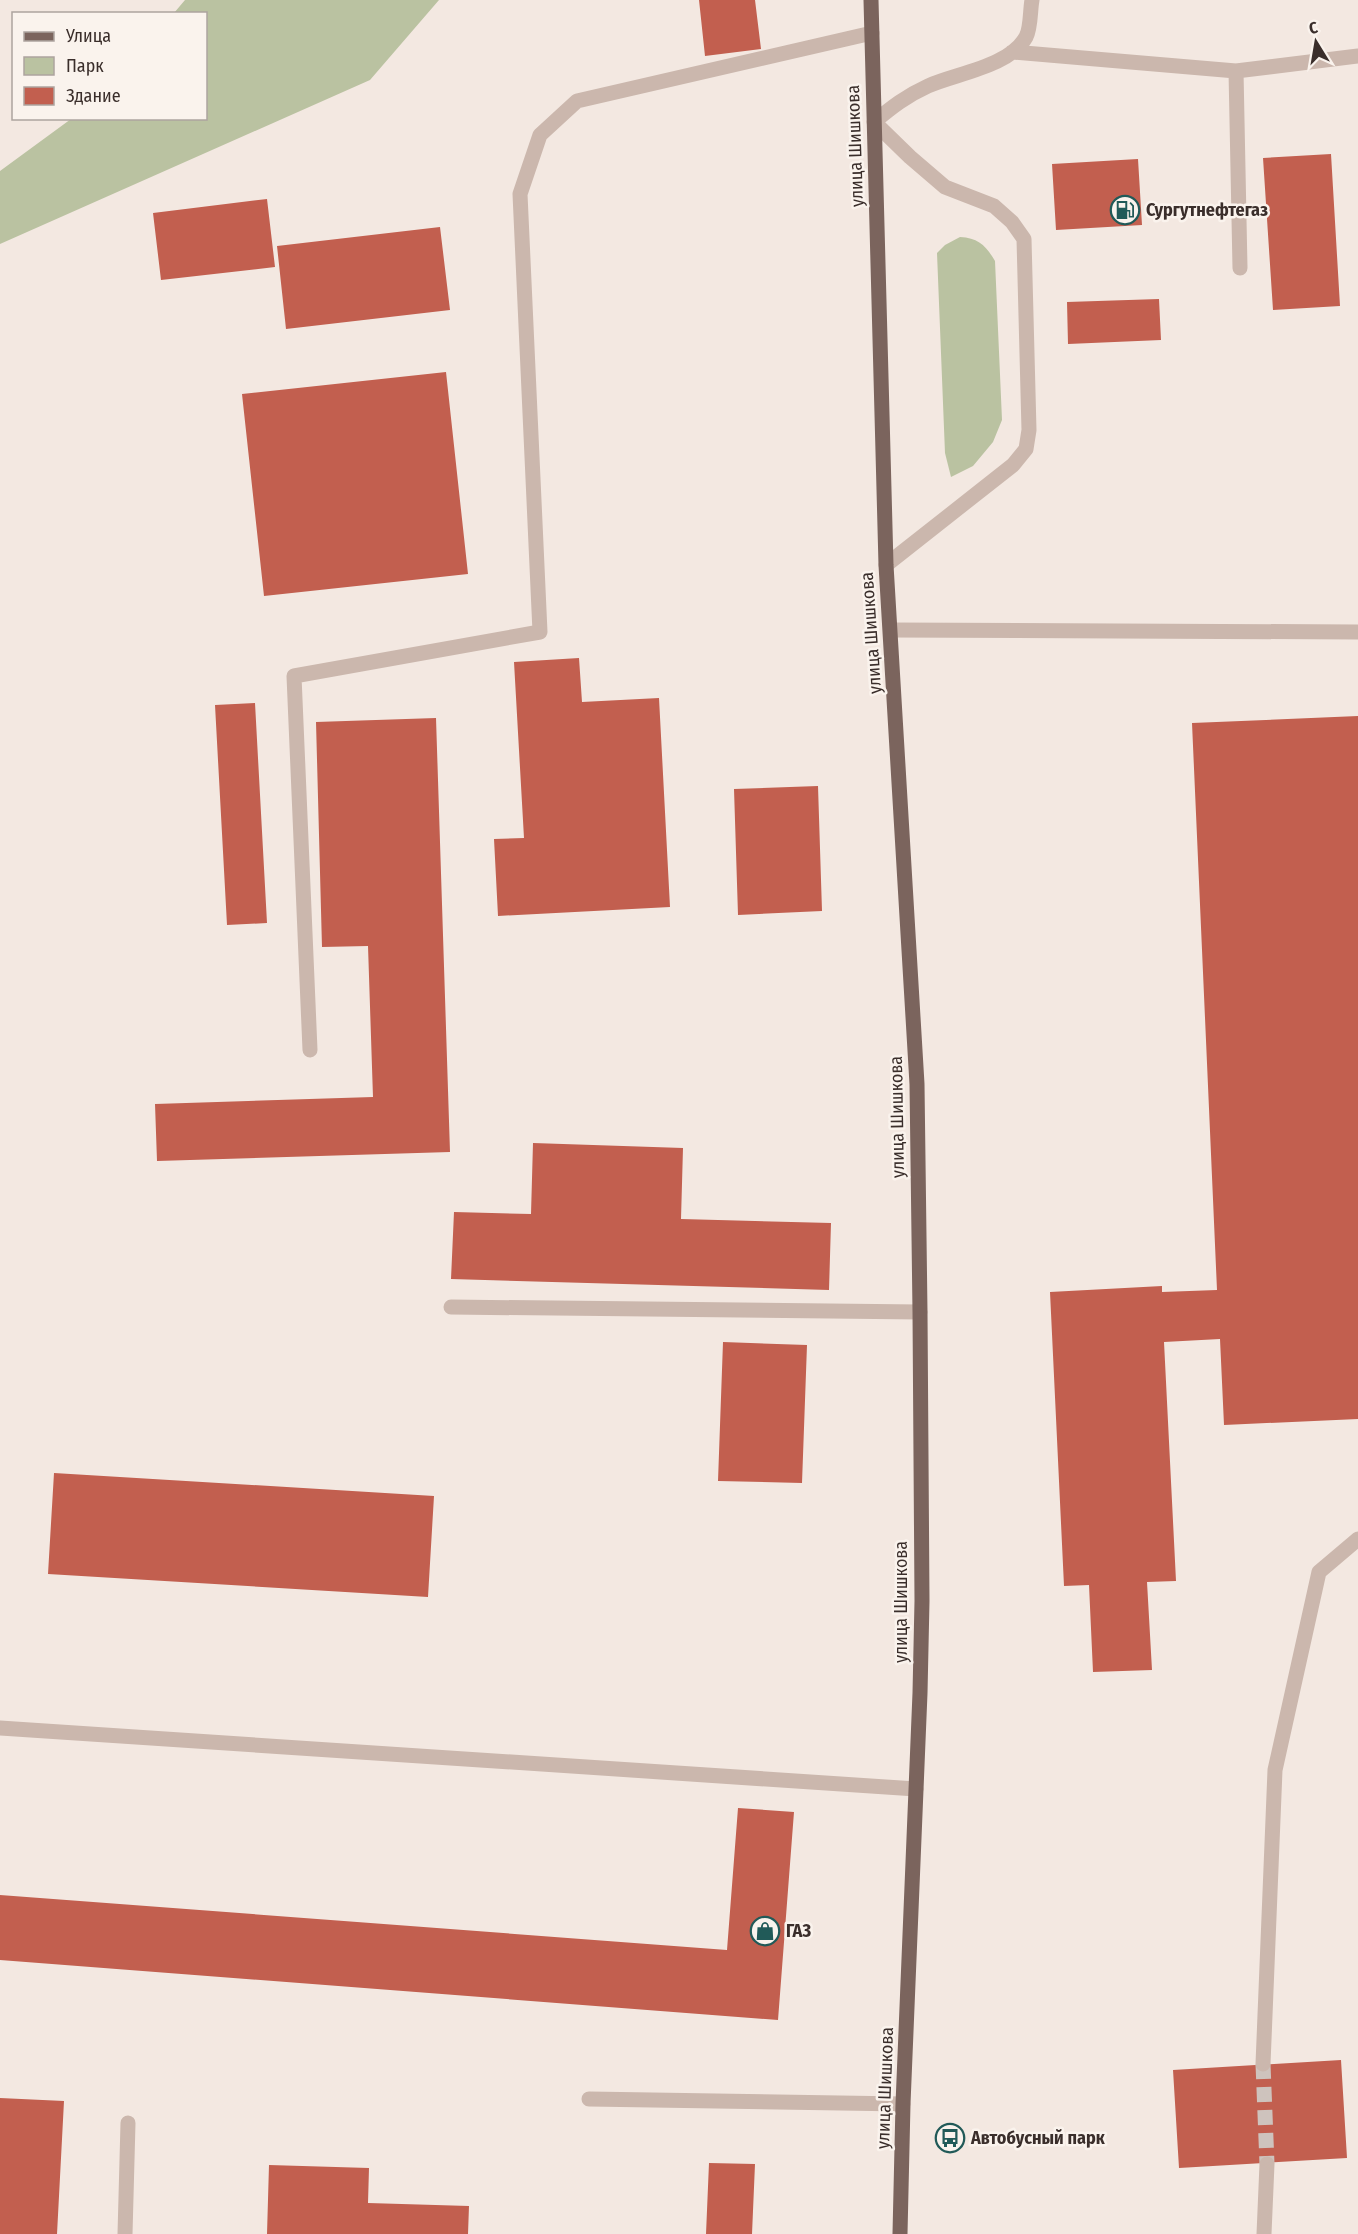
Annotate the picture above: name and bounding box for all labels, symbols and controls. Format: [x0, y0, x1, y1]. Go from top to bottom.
legend [12, 12, 207, 120]
north arrow [1286, 12, 1346, 72]
text: С [1307, 18, 1320, 38]
text: Улица [65, 25, 111, 47]
text: Парк [66, 55, 104, 77]
street label: улица Шишкова [842, 84, 868, 207]
text: Здание [66, 85, 121, 107]
fuel station icon: Сургутнефтегаз [1109, 194, 1141, 226]
place label: Сургутнефтегаз [1146, 199, 1268, 221]
street label: улица Шишкова [856, 571, 886, 695]
street label: улица Шишкова [885, 1056, 909, 1178]
street label: улица Шишкова [890, 1541, 912, 1663]
shop icon: ГАЗ [749, 1915, 781, 1947]
place label: ГАЗ [786, 1920, 811, 1942]
street label: улица Шишкова [872, 2026, 898, 2149]
bus stop icon: Автобусный парк [934, 2122, 966, 2154]
place label: Автобусный парк [970, 2127, 1106, 2149]

